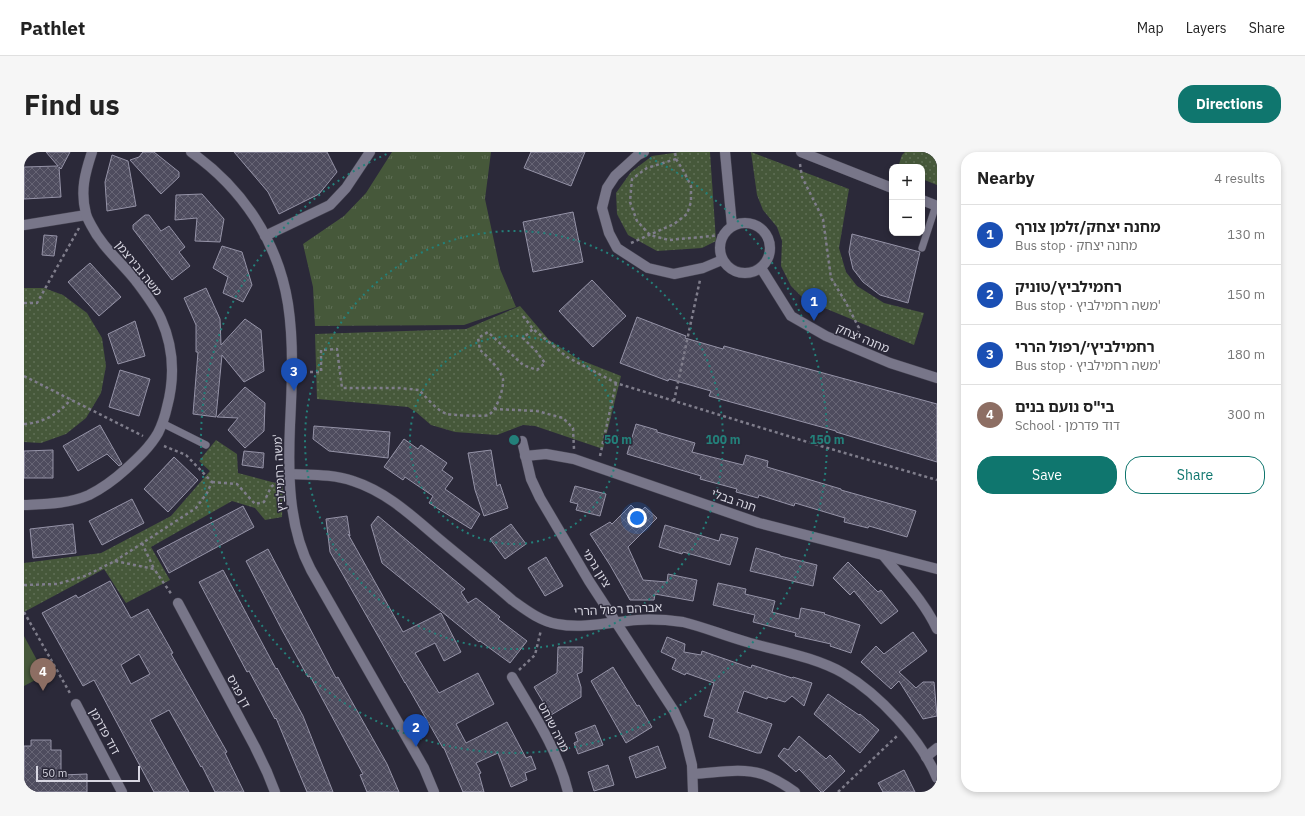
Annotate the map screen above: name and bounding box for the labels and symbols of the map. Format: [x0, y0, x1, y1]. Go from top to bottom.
street label: משה גבירצמן [112, 237, 166, 299]
pin: 1 [801, 288, 827, 321]
street label: מחנה יצחק [834, 320, 892, 356]
pin: 3 [281, 358, 307, 391]
text: 50 m [604, 432, 632, 447]
text: 100 m [705, 432, 741, 447]
text: 150 m [809, 432, 845, 447]
centre of rings [507, 433, 521, 447]
street label: משה רחמילביץ' [269, 434, 289, 512]
street label: חנה בבלי [710, 485, 758, 515]
your location [627, 508, 647, 528]
street label: ציון גרמי [579, 546, 615, 590]
street label: אברהם רפול הררי [573, 599, 663, 619]
pin: 4 [30, 658, 56, 691]
street label: דן פגיס [224, 672, 254, 711]
street label: מניה שוחט [535, 700, 573, 754]
street label: דוד פדרמן [86, 705, 124, 757]
pin: 2 [403, 714, 429, 747]
scale bar [36, 764, 140, 783]

